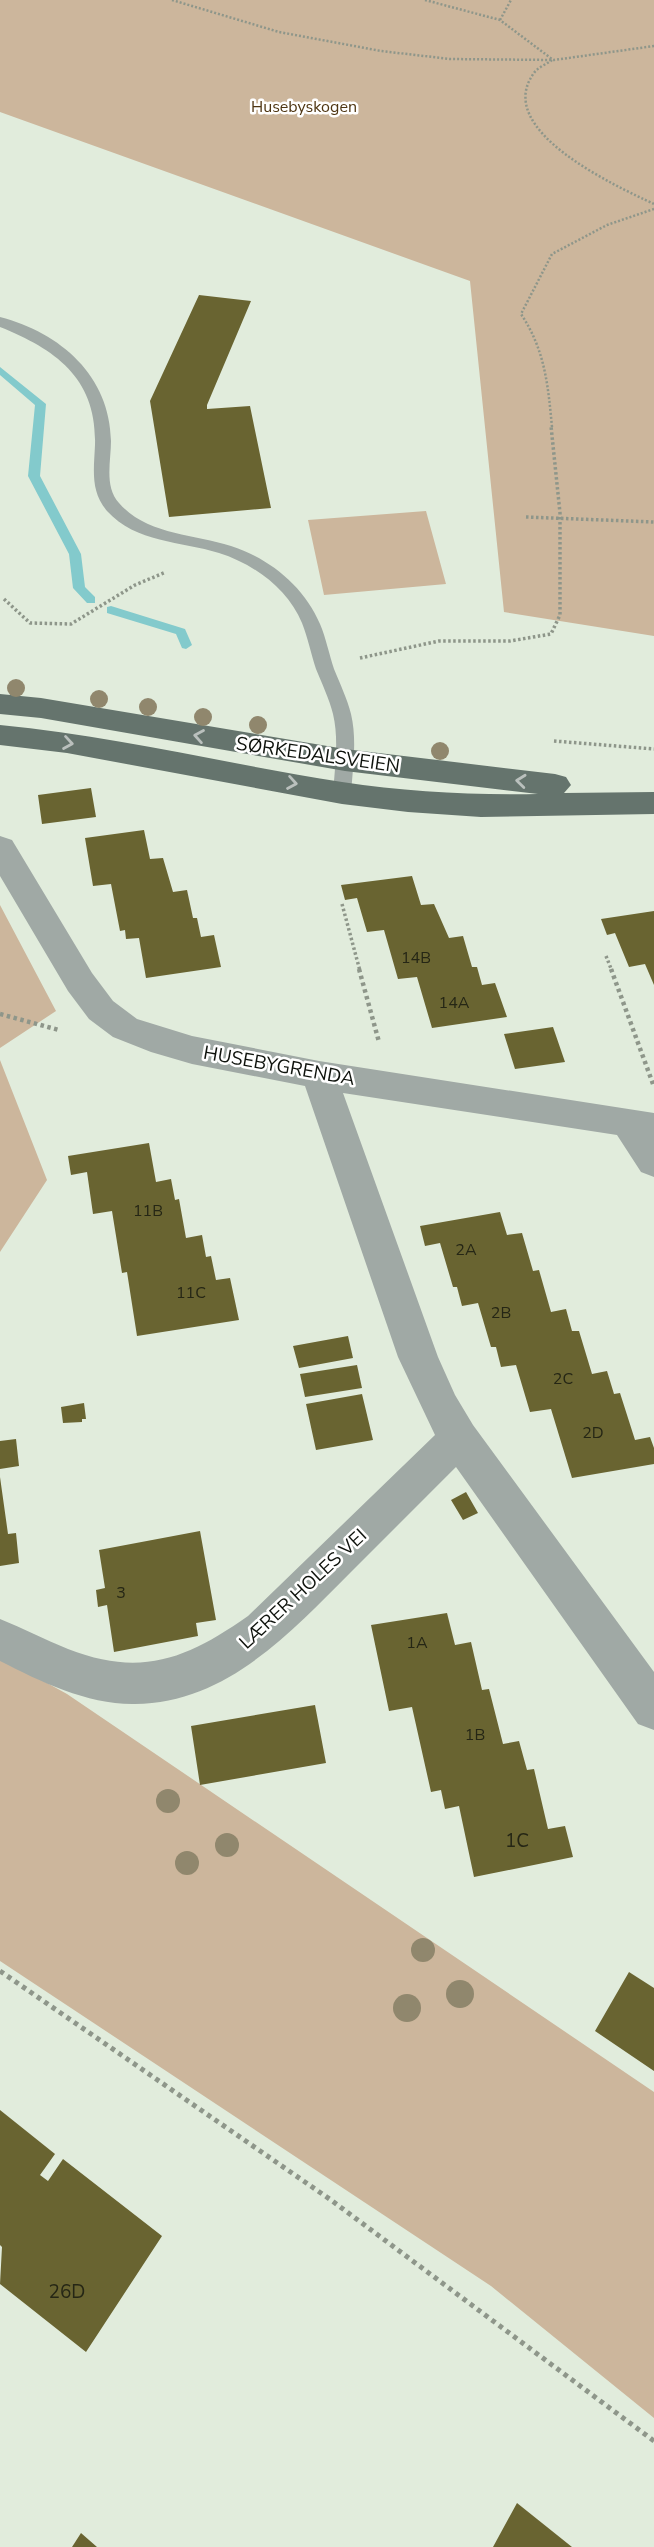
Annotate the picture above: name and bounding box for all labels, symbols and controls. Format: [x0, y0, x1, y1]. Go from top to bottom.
park label: Husebyskogen [251, 96, 357, 118]
one-way arrow [193, 730, 205, 745]
street label: SØRKEDALSVEIEN [234, 731, 402, 779]
one-way arrow [62, 735, 74, 750]
one-way arrow [515, 774, 527, 789]
one-way arrow [286, 775, 298, 790]
house number: 14B [401, 947, 431, 969]
house number: 14A [439, 992, 470, 1014]
street label: HUSEBYGRENDA [201, 1040, 357, 1092]
house number: 11B [133, 1200, 163, 1222]
house number: 2A [455, 1239, 477, 1261]
house number: 11C [176, 1282, 206, 1304]
house number: 2B [491, 1302, 511, 1324]
house number: 2C [553, 1368, 573, 1390]
house number: 2D [582, 1422, 604, 1444]
street label: LÆRER HOLES VEI [234, 1523, 372, 1655]
house number: 3 [116, 1582, 126, 1604]
house number: 1A [406, 1632, 428, 1654]
house number: 1B [465, 1724, 485, 1746]
house number: 1C [505, 1828, 529, 1854]
house number: 26D [49, 2279, 85, 2305]

